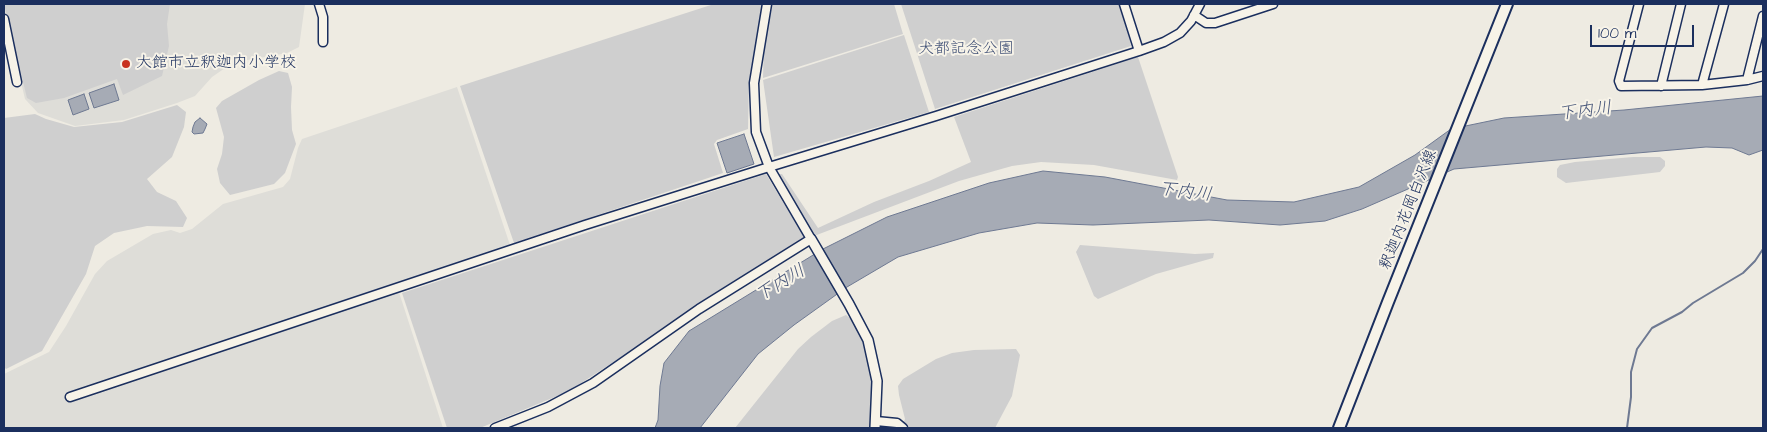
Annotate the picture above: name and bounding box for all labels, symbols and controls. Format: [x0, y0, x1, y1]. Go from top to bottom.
scale bar [1592, 15, 1696, 47]
text: 100 m [1598, 23, 1637, 44]
park label: 犬都記念公園 [918, 40, 1014, 60]
place label: 大館市立釈迦内小学校 [136, 54, 296, 74]
marker: 大館市立釈迦内小学校 [120, 58, 132, 70]
water label: 下内川 [1557, 98, 1613, 126]
street label: 釈迦内花岡白沢線 [1376, 147, 1442, 273]
water label: 下内川 [1157, 179, 1213, 207]
water label: 下内川 [752, 261, 810, 307]

